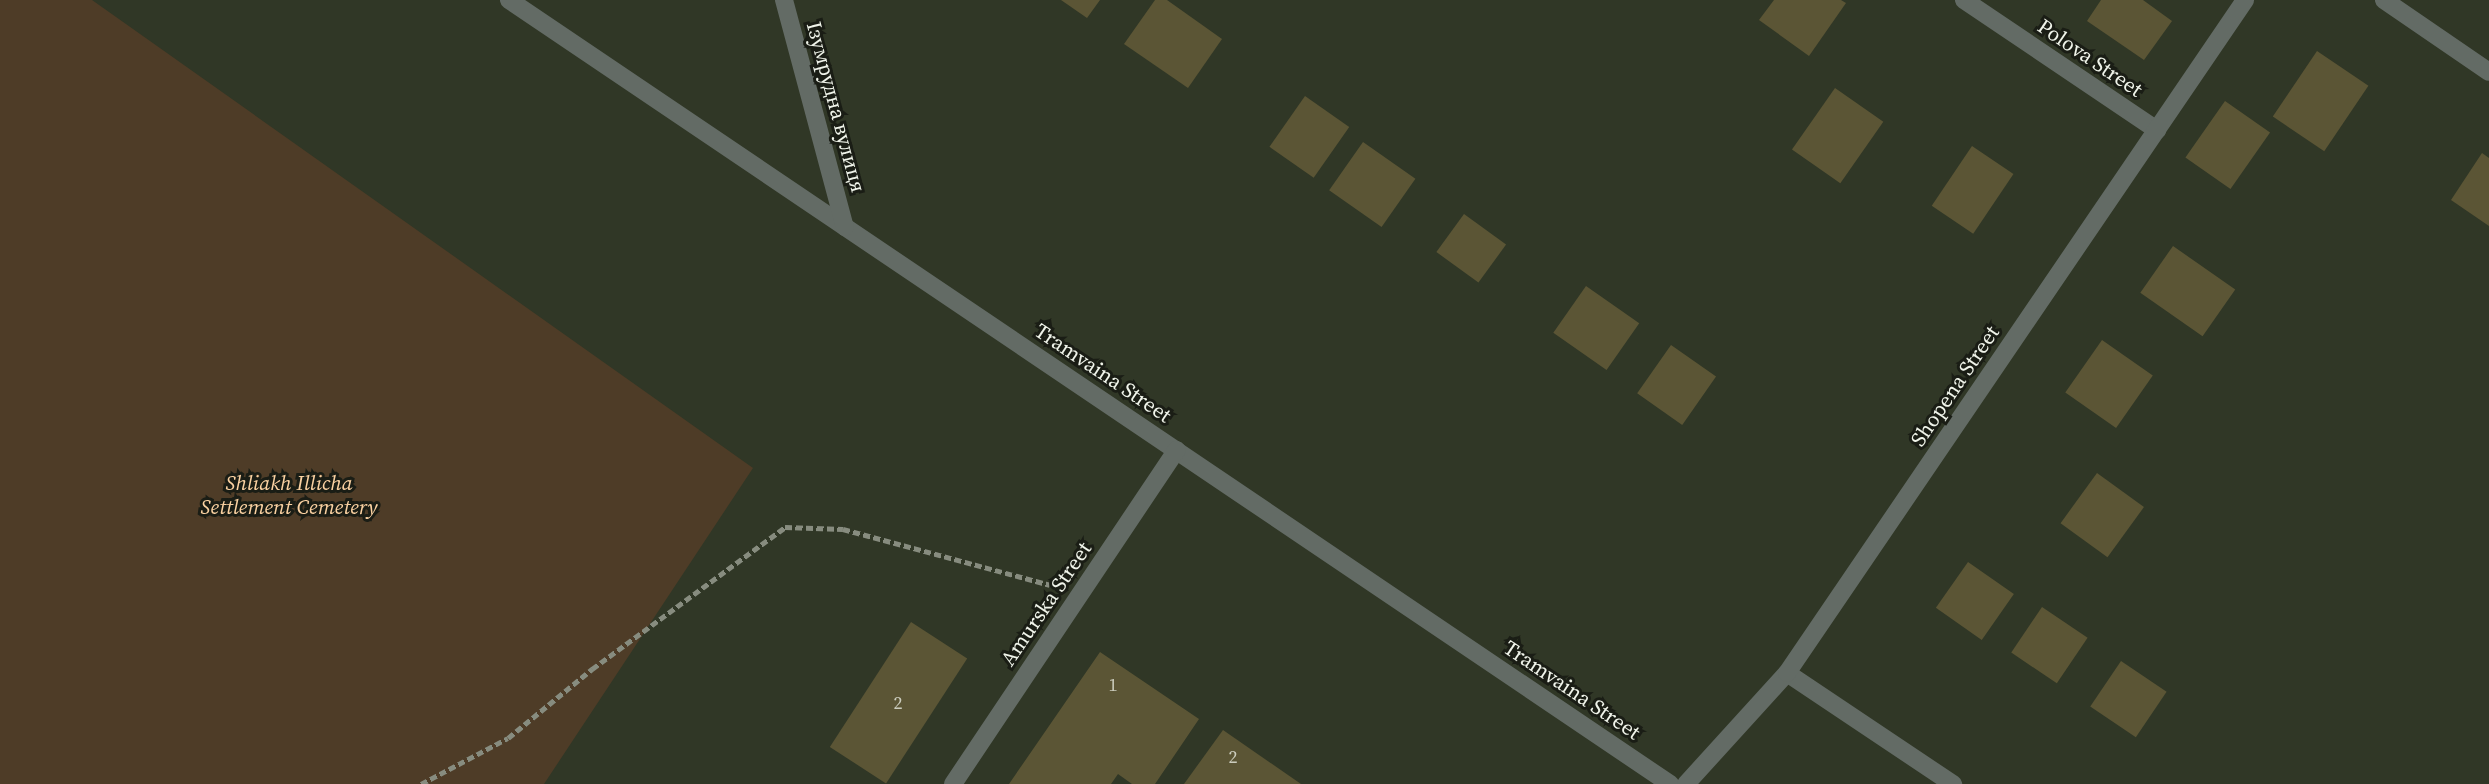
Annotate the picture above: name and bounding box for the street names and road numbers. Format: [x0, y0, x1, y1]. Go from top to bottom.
street label: Polova Street [2033, 14, 2147, 102]
street label: Ізумрудна вулиця [801, 19, 871, 195]
street label: Tramvaina Street [1030, 318, 1176, 428]
street label: Shopena Street [1905, 321, 2005, 451]
street label: Amurska Street [995, 537, 1097, 671]
street label: Tramvaina Street [1499, 635, 1645, 745]

